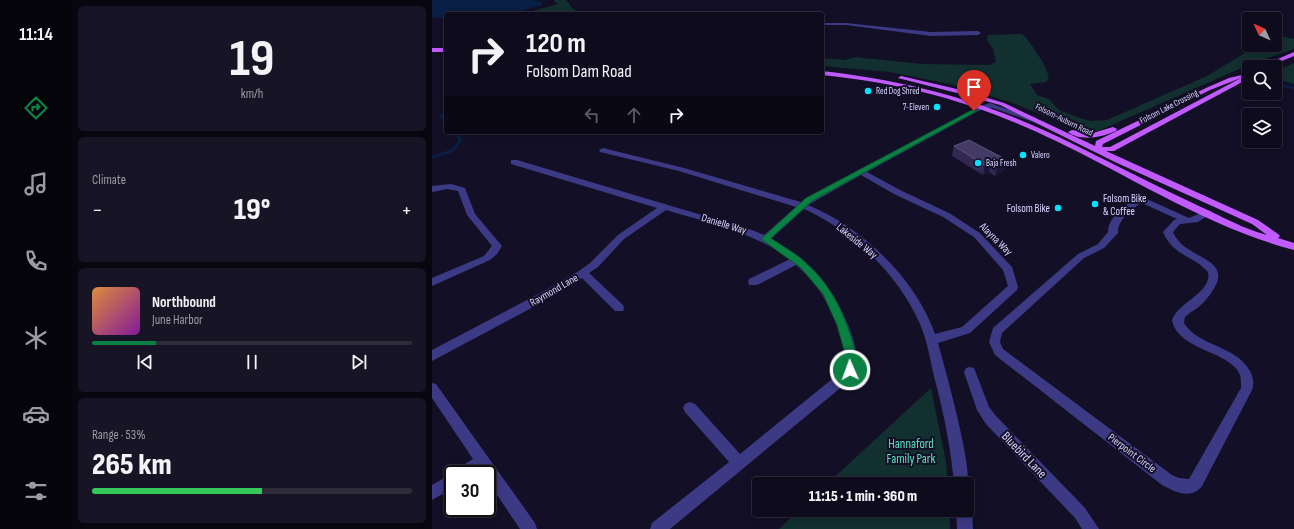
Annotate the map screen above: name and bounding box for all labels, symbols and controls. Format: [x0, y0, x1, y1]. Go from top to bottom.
north arrow [1242, 12, 1282, 52]
map controls [1242, 12, 1282, 148]
text: 11:14 [19, 24, 53, 45]
text: 120 m [526, 27, 586, 60]
text: 19 [229, 28, 275, 91]
icon: right [460, 28, 512, 80]
button: search [1242, 60, 1282, 100]
text: Folsom Dam Road [526, 61, 632, 82]
pin [957, 70, 991, 111]
icon: arrive [963, 76, 985, 98]
text: km/h [241, 86, 263, 102]
marker: Red Dog Shred [863, 86, 873, 96]
place label: Red Dog Shred [876, 86, 920, 97]
street label: Folsom Lake Crossing [1138, 87, 1200, 126]
icon: directions [22, 94, 50, 122]
street label: Folsom-Auburn Road [1033, 101, 1095, 139]
place label: 7-Eleven [903, 102, 929, 113]
marker: 7-Eleven [932, 102, 942, 112]
icon: left [581, 104, 603, 126]
icon: ahead [623, 104, 645, 126]
icon: right [665, 104, 687, 126]
button: layers [1242, 108, 1282, 148]
marker: Valero [1018, 150, 1028, 160]
place label: Valero [1031, 150, 1050, 161]
marker: Baja Fresh [973, 158, 983, 168]
place label: Baja Fresh [986, 158, 1017, 169]
icon: music [22, 170, 50, 198]
text: Climate [92, 172, 126, 188]
text: 19° [234, 192, 270, 228]
place label: Folsom Bike & Coffee [1103, 192, 1146, 218]
text: − [92, 197, 103, 224]
text: + [401, 197, 412, 224]
marker: Folsom Bike & Coffee [1090, 199, 1100, 209]
place label: Folsom Bike [1007, 202, 1050, 215]
marker: Folsom Bike [1053, 203, 1063, 213]
street label: Danielle Way [700, 211, 749, 237]
street label: Alayna Way [976, 219, 1016, 259]
street label: Lakeside Way [834, 221, 881, 262]
icon: phone [22, 247, 50, 275]
street label: Raymond Lane [528, 271, 580, 309]
text: Northbound [152, 293, 216, 312]
text: June Harbor [152, 312, 203, 328]
icon: climate [22, 324, 50, 352]
position arrow [829, 349, 871, 391]
icon: previous [134, 351, 156, 373]
icon: pause [241, 351, 263, 373]
icon: next [348, 351, 370, 373]
icon: car [22, 400, 50, 428]
text: Range · 53% [92, 427, 146, 443]
street label: Bluebird Lane [998, 428, 1050, 482]
street label: Pierpoint Circle [1106, 431, 1158, 475]
park label: Hannaford Family Park [887, 436, 936, 467]
text: 265 km [92, 447, 172, 483]
speed limit sign: 30 [444, 465, 496, 517]
icon: filters [22, 477, 50, 505]
text: 11:15 · 1 min · 360 m [809, 487, 917, 506]

